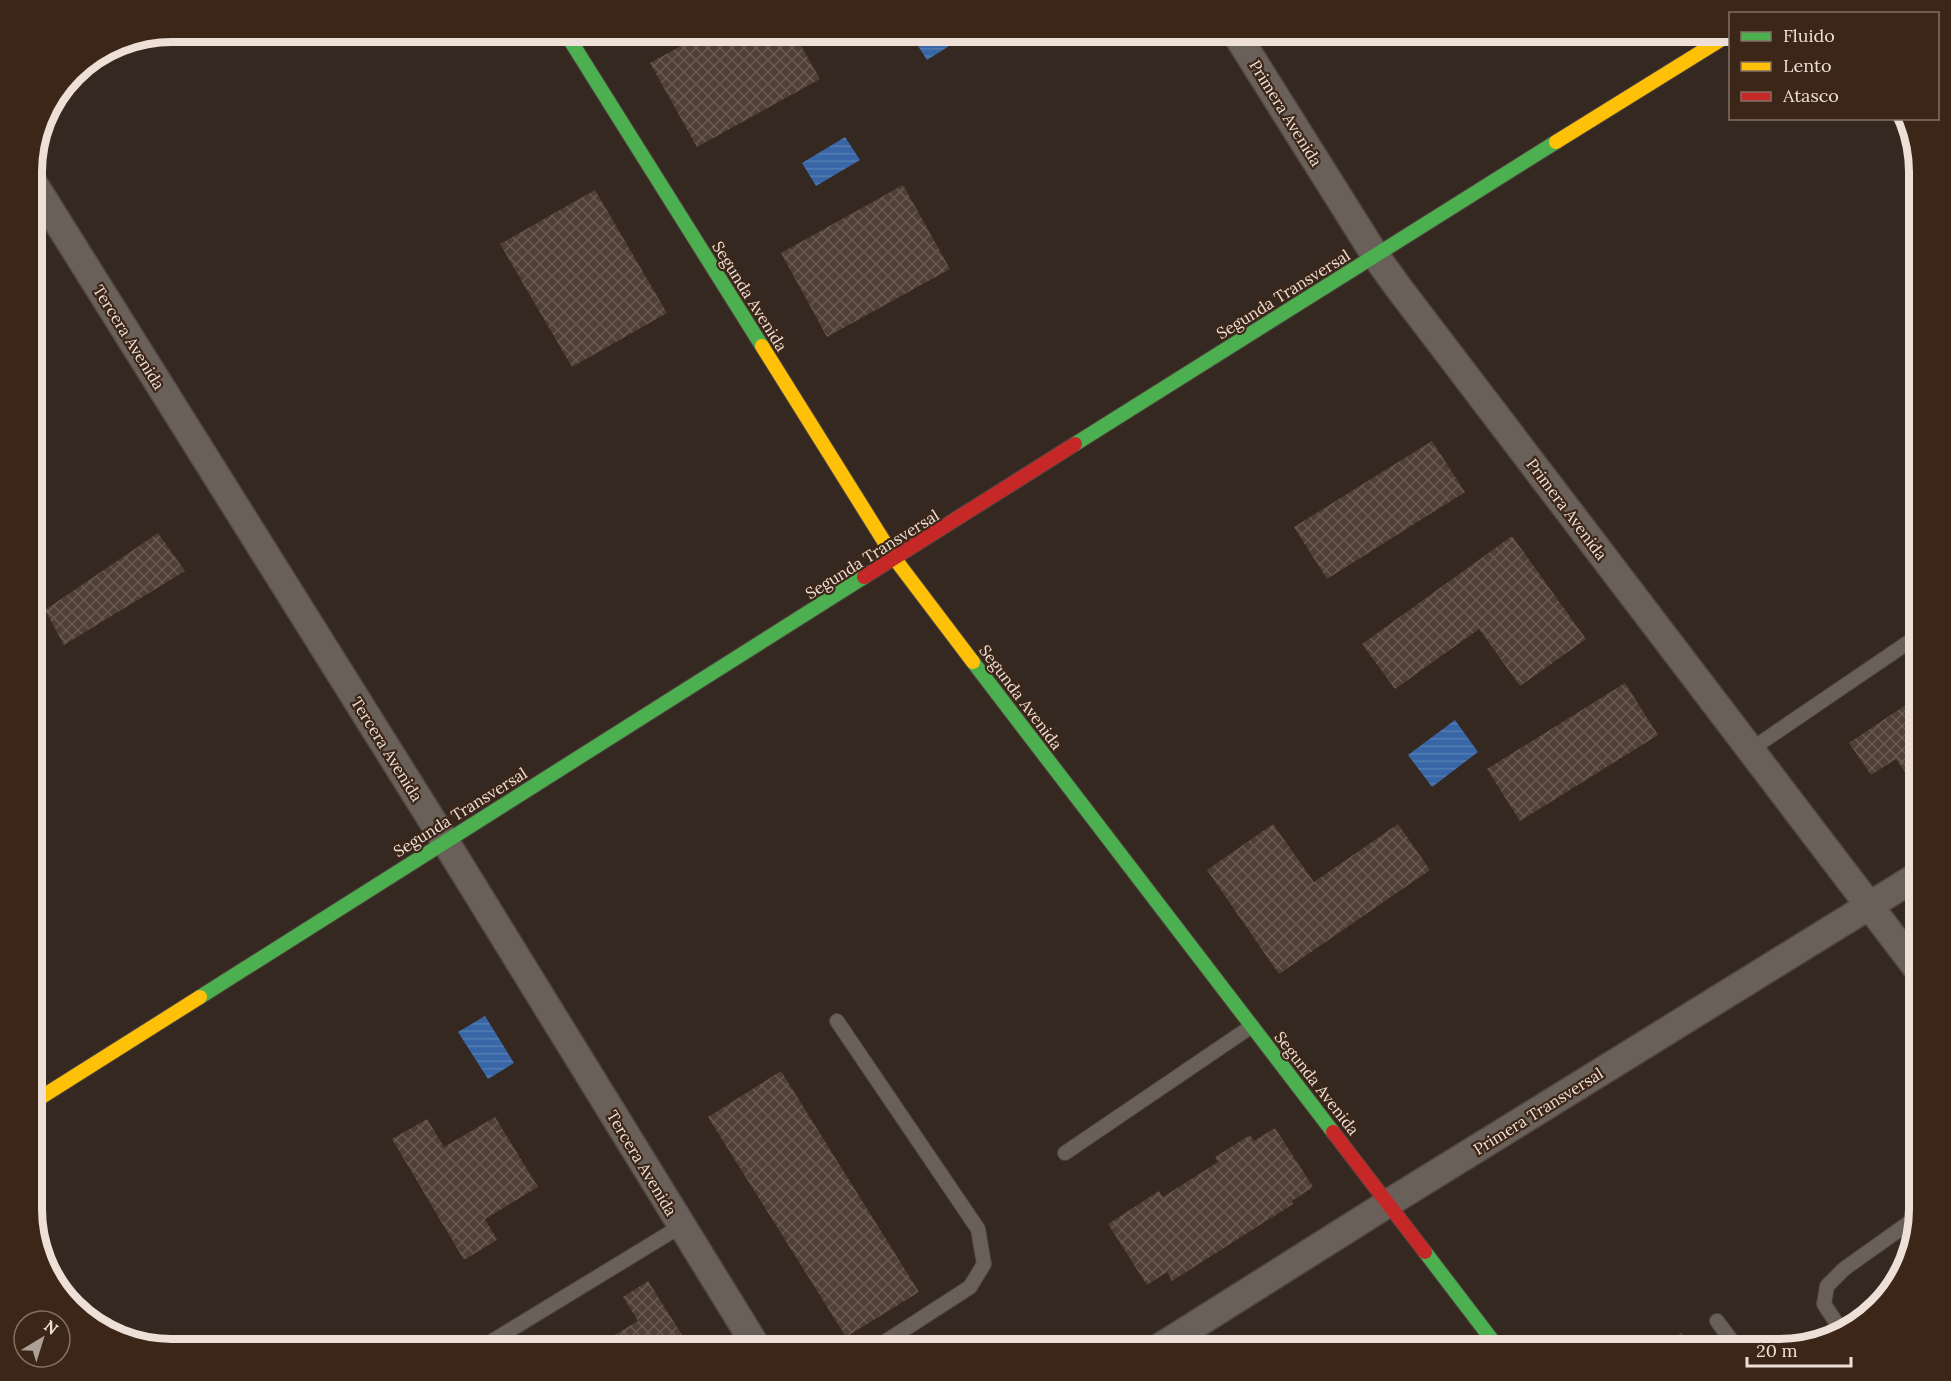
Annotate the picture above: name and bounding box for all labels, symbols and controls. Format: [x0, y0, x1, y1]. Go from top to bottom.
legend [1729, 12, 1939, 120]
text: Fluido [1783, 24, 1835, 47]
text: Lento [1783, 54, 1831, 77]
street label: Primera Avenida [1245, 56, 1327, 170]
text: Atasco [1782, 84, 1839, 107]
street label: Segunda Avenida [708, 237, 792, 355]
street label: Segunda Transversal [1213, 245, 1353, 343]
street label: Tercera Avenida [89, 281, 169, 393]
street label: Primera Avenida [1522, 454, 1612, 564]
street label: Segunda Transversal [802, 505, 942, 603]
street label: Segunda Avenida [975, 641, 1067, 753]
street label: Tercera Avenida [347, 693, 427, 805]
street label: Segunda Transversal [390, 763, 530, 861]
street label: Segunda Avenida [1270, 1027, 1364, 1139]
street label: Primera Transversal [1469, 1063, 1607, 1159]
street label: Tercera Avenida [603, 1107, 681, 1219]
north arrow [12, 1309, 72, 1369]
text: N [40, 1315, 62, 1339]
scale bar [1747, 1330, 1850, 1368]
text: 20 m [1756, 1339, 1798, 1362]

